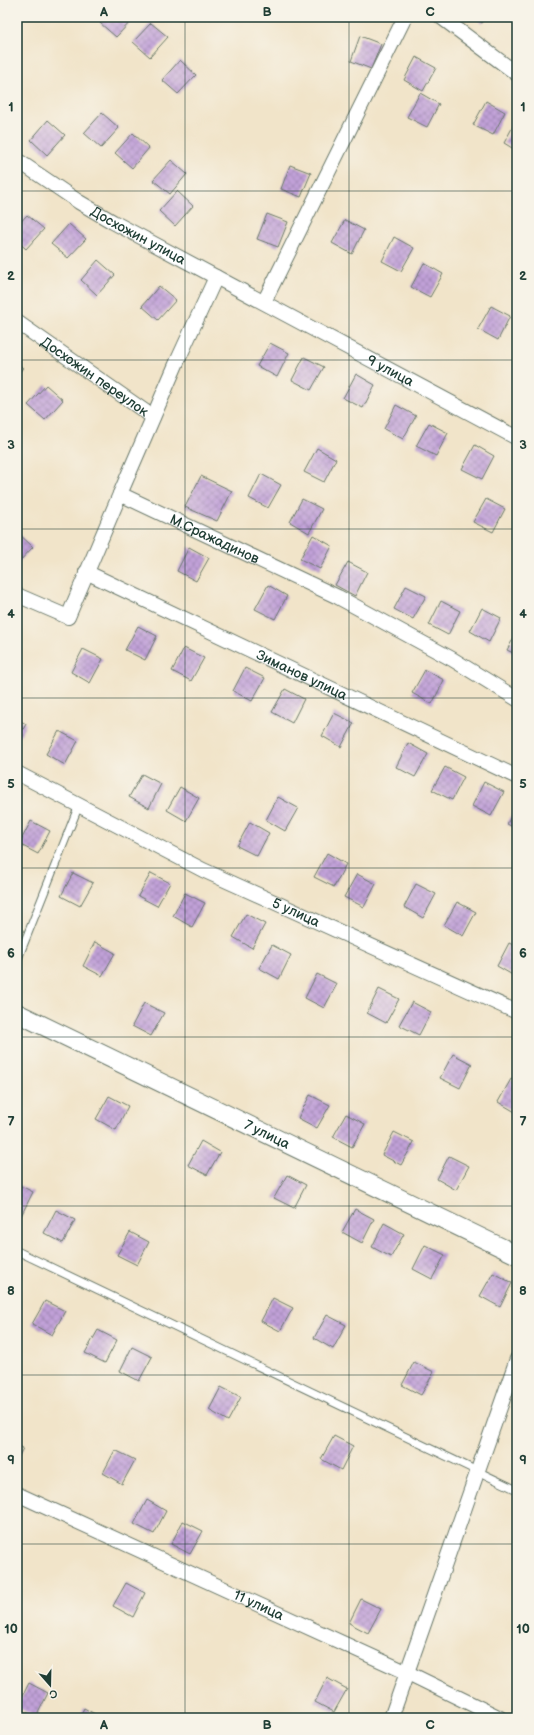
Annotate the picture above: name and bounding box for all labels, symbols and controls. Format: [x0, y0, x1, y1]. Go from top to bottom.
text: A [99, 4, 108, 20]
text: B [262, 4, 272, 20]
text: C [425, 4, 435, 20]
text: 1 [8, 99, 14, 115]
text: 1 [520, 99, 526, 115]
street label: Досхожин улица [88, 202, 189, 268]
text: 2 [7, 268, 15, 284]
text: 2 [519, 268, 527, 284]
street label: Досхожин переулок [38, 333, 152, 420]
street label: 9 улица [364, 351, 417, 390]
text: 3 [7, 437, 15, 453]
text: 3 [519, 437, 527, 453]
street label: М.Сражадинов [167, 510, 263, 567]
text: 4 [7, 606, 15, 622]
text: 4 [519, 606, 527, 622]
street label: Зиманов улица [254, 646, 351, 704]
text: 5 [7, 776, 15, 792]
text: 5 [519, 776, 527, 792]
street label: 5 улица [270, 894, 323, 931]
text: 6 [7, 945, 15, 961]
text: 6 [519, 945, 527, 961]
text: 7 [7, 1114, 15, 1130]
text: 7 [519, 1114, 527, 1130]
street label: 7 улица [242, 1116, 293, 1153]
text: 8 [7, 1283, 15, 1299]
text: 8 [519, 1283, 527, 1299]
text: 9 [7, 1452, 15, 1468]
text: 9 [519, 1452, 527, 1468]
street label: 11 улица [231, 1586, 287, 1624]
text: 10 [4, 1621, 18, 1637]
text: 10 [516, 1621, 530, 1637]
north arrow [30, 1665, 70, 1705]
text: С [47, 1687, 59, 1701]
text: A [99, 1717, 108, 1733]
text: B [262, 1717, 272, 1733]
text: C [425, 1717, 435, 1733]

